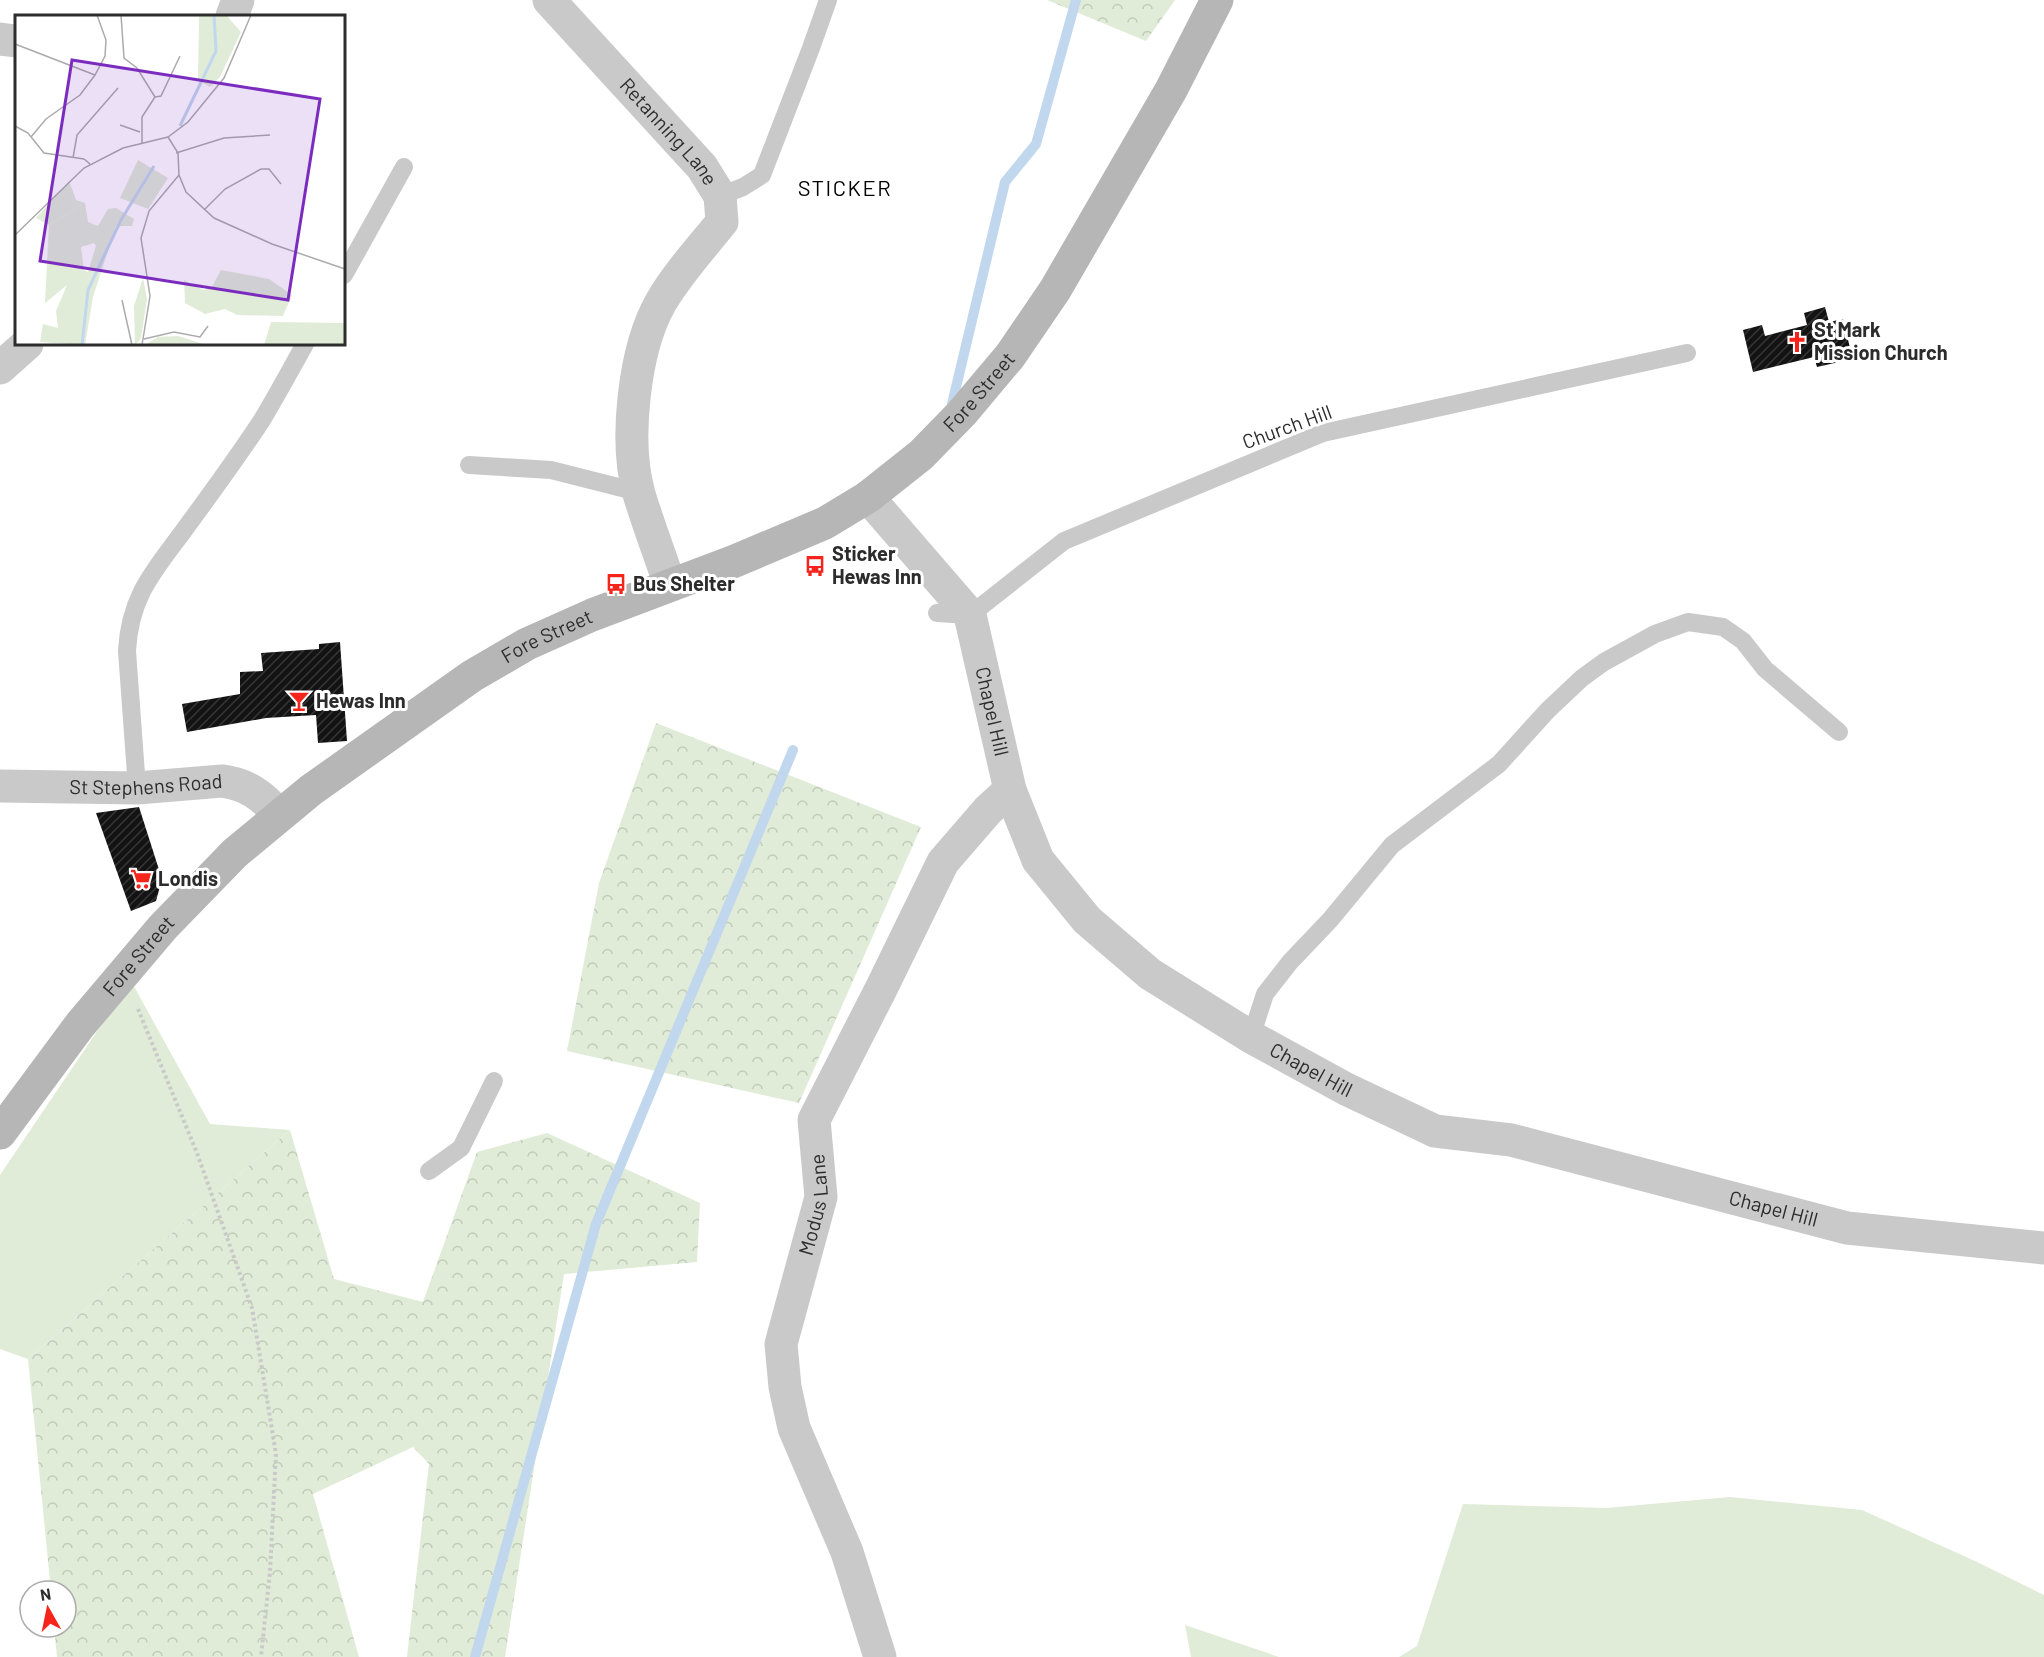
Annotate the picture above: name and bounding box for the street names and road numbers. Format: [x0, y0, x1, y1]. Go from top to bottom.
street label: Retanning Lane [615, 73, 723, 189]
street label: Fore Street [937, 346, 1019, 436]
street label: Church Hill [1239, 399, 1335, 453]
street label: Fore Street [497, 603, 596, 667]
street label: Chapel Hill [971, 664, 1015, 758]
street label: St Stephens Road [69, 768, 223, 799]
street label: Fore Street [97, 910, 179, 1000]
street label: Chapel Hill [1266, 1037, 1357, 1101]
street label: Modus Lane [793, 1153, 832, 1258]
street label: Chapel Hill [1727, 1185, 1821, 1231]

